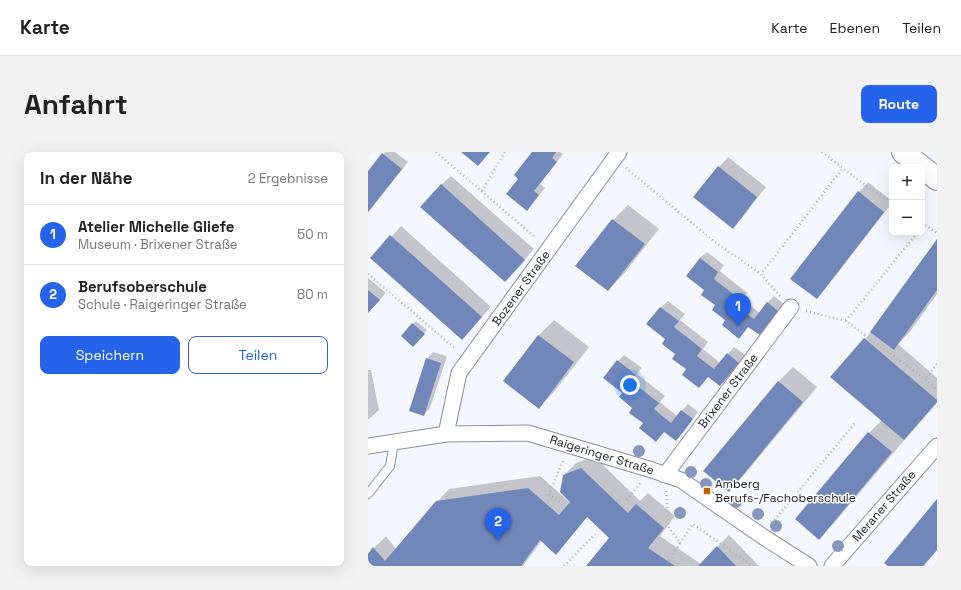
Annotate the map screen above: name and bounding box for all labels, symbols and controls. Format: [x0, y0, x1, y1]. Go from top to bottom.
text: Karte [20, 15, 70, 40]
text: Karte [771, 19, 808, 37]
text: Ebenen [830, 19, 880, 37]
text: Teilen [902, 19, 941, 37]
button: Route [861, 85, 937, 123]
text: Anfahrt [24, 86, 128, 122]
map controls [889, 164, 925, 236]
button: + [889, 164, 925, 200]
text: In der Nähe [40, 167, 132, 189]
text: 2 Ergebnisse [248, 170, 328, 187]
button: − [889, 200, 925, 236]
text: Atelier Michelle Gliefe [78, 217, 234, 236]
text: 1 [50, 226, 56, 243]
text: 50 m [297, 226, 328, 243]
text: Museum · Brixener Straße [78, 236, 238, 253]
street label: Bozener Straße [488, 247, 554, 329]
text: Berufsoberschule [78, 277, 207, 296]
text: 2 [49, 286, 57, 303]
text: 80 m [297, 286, 328, 303]
pin: 1 [725, 293, 751, 326]
text: Schule · Raigeringer Straße [78, 296, 247, 313]
button: Speichern [40, 336, 180, 374]
button: Teilen [188, 336, 328, 374]
street label: Brixener Straße [695, 350, 761, 432]
your location [620, 375, 640, 395]
street label: Raigeringer Straße [548, 432, 656, 478]
street label: Meraner Straße [849, 467, 919, 545]
place label: Amberg Berufs-/Fachoberschule [715, 476, 856, 506]
marker: Amberg Berufs-/Fachoberschule [702, 486, 712, 496]
pin: 2 [485, 508, 511, 541]

